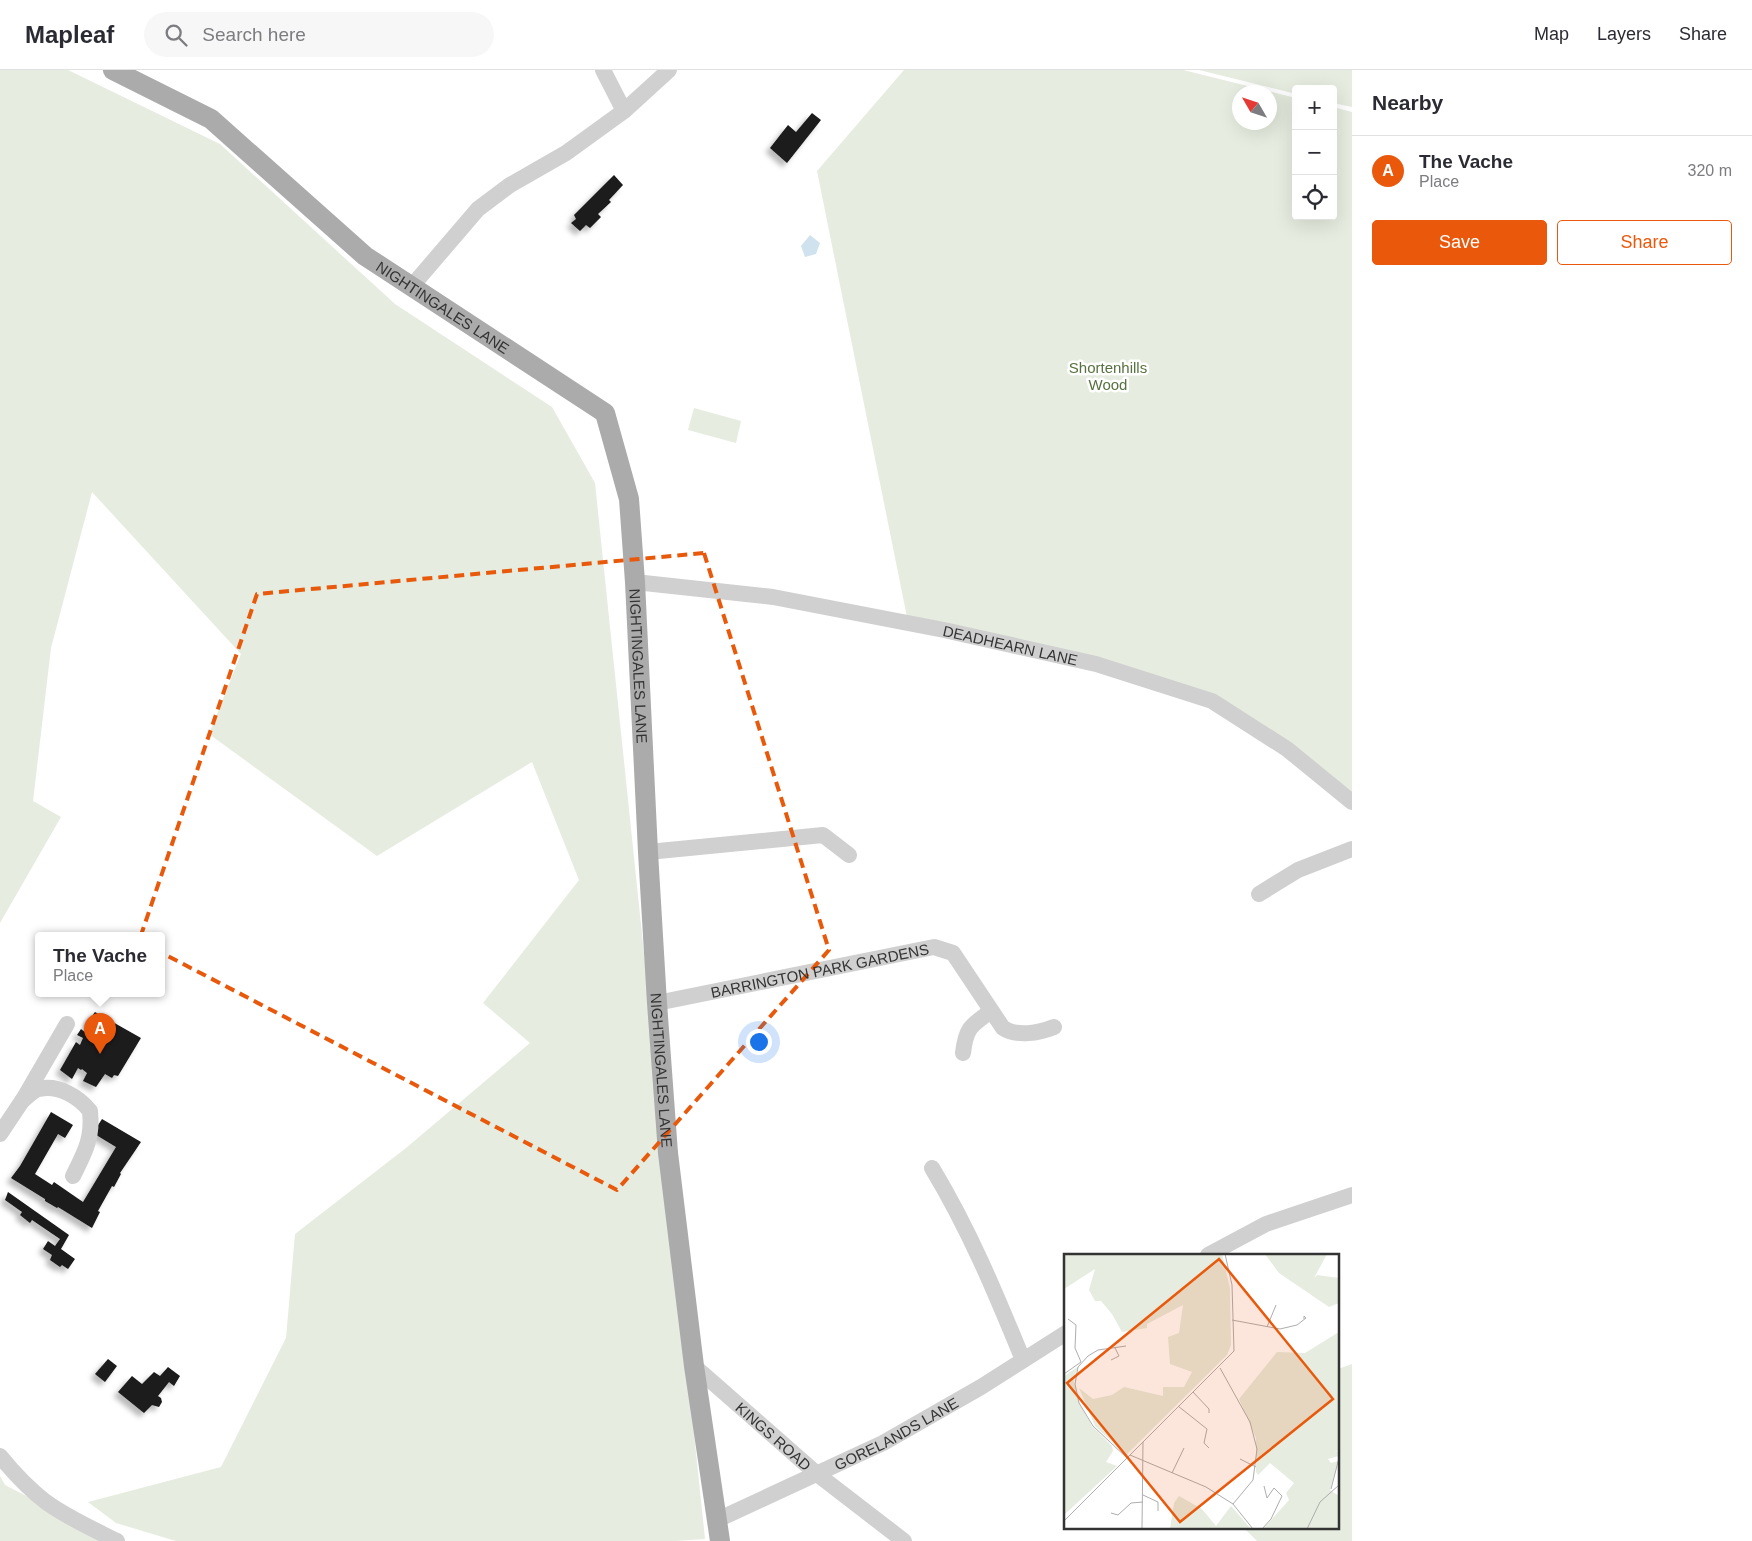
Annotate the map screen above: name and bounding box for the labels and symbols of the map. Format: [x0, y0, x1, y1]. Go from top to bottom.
north arrow [1232, 85, 1277, 130]
street label: NIGHTINGALES LANE [374, 257, 513, 357]
park label: Shortenhills Wood [1069, 359, 1147, 393]
street label: NIGHTINGALES LANE [627, 588, 651, 744]
street label: DEADHEARN LANE [941, 622, 1079, 668]
street label: BARRINGTON PARK GARDENS [709, 940, 930, 1000]
street label: NIGHTINGALES LANE [648, 992, 676, 1148]
pin: A [84, 1013, 116, 1054]
your location [746, 1029, 772, 1055]
inset map [1064, 1254, 1340, 1528]
street label: GORELANDS LANE [832, 1394, 961, 1473]
street label: KINGS ROAD [733, 1398, 815, 1474]

